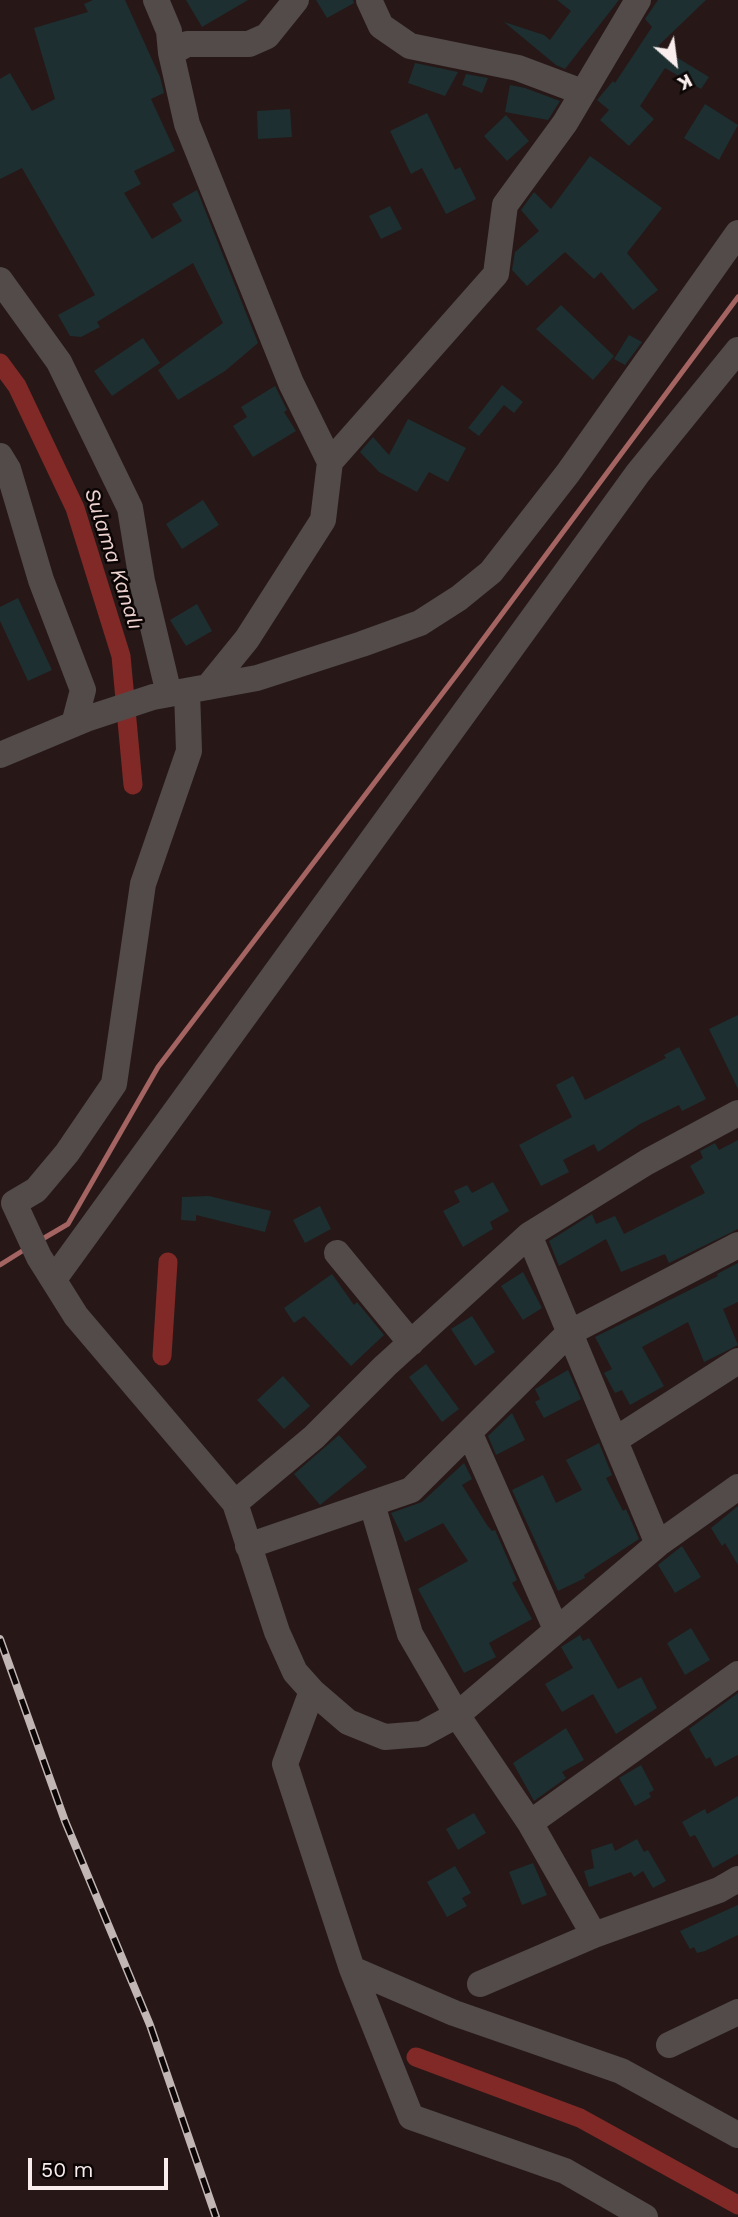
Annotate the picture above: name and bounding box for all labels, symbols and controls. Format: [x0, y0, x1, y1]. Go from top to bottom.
north arrow [640, 28, 710, 98]
text: K [674, 69, 696, 95]
water label: Sulama Kanalı [78, 485, 148, 633]
scale bar [32, 2144, 172, 2188]
text: 50 m [41, 2157, 93, 2182]

